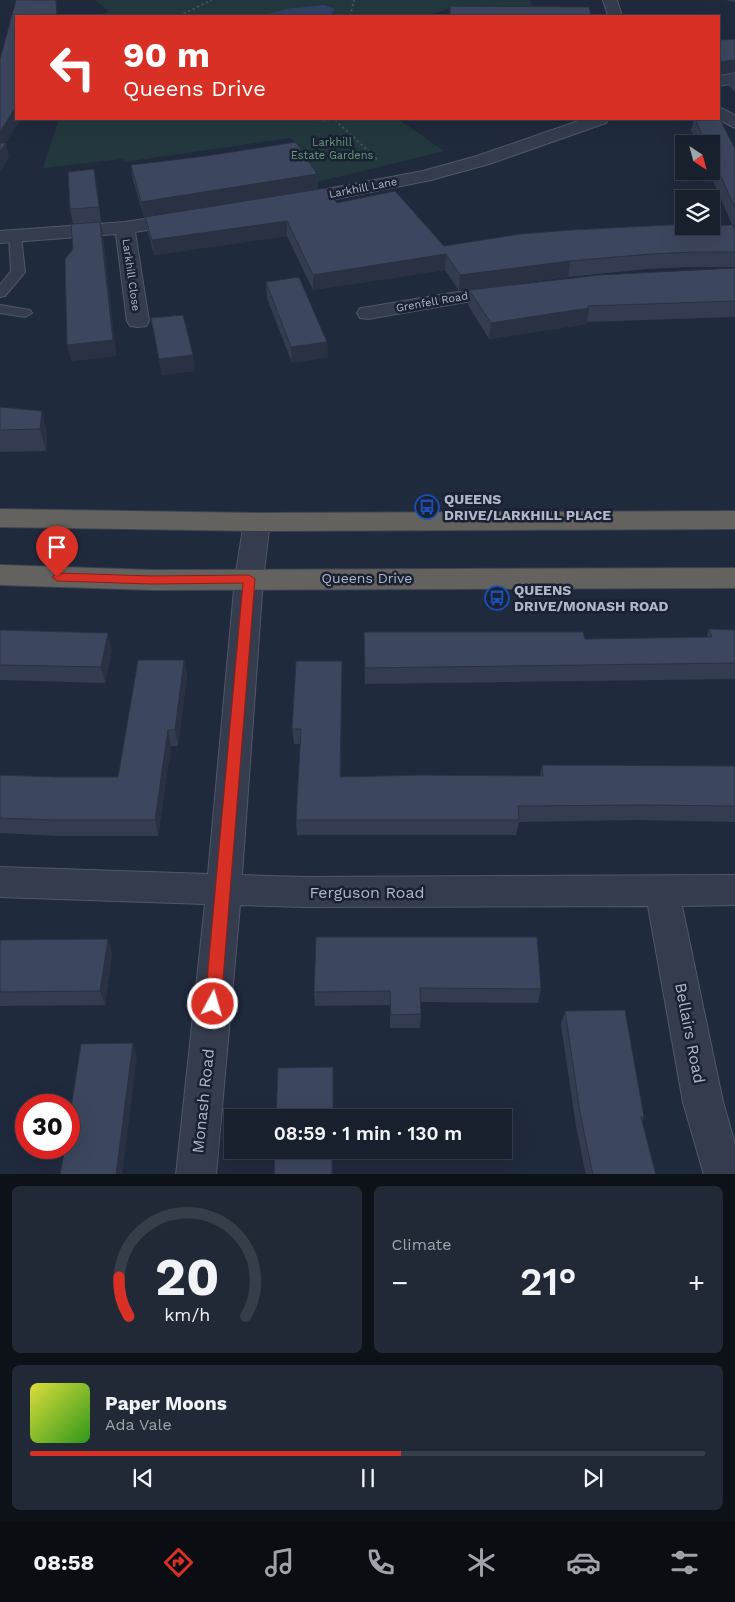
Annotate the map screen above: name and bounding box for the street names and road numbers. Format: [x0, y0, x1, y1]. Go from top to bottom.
street label: Larkhill Lane [328, 175, 398, 201]
street label: Larkhill Close [119, 238, 143, 312]
street label: Grenfell Road [395, 289, 469, 315]
street label: Queens Drive [322, 570, 412, 586]
street label: Ferguson Road [309, 883, 425, 902]
street label: Bellairs Road [671, 981, 709, 1085]
street label: Monash Road [188, 1048, 218, 1154]

